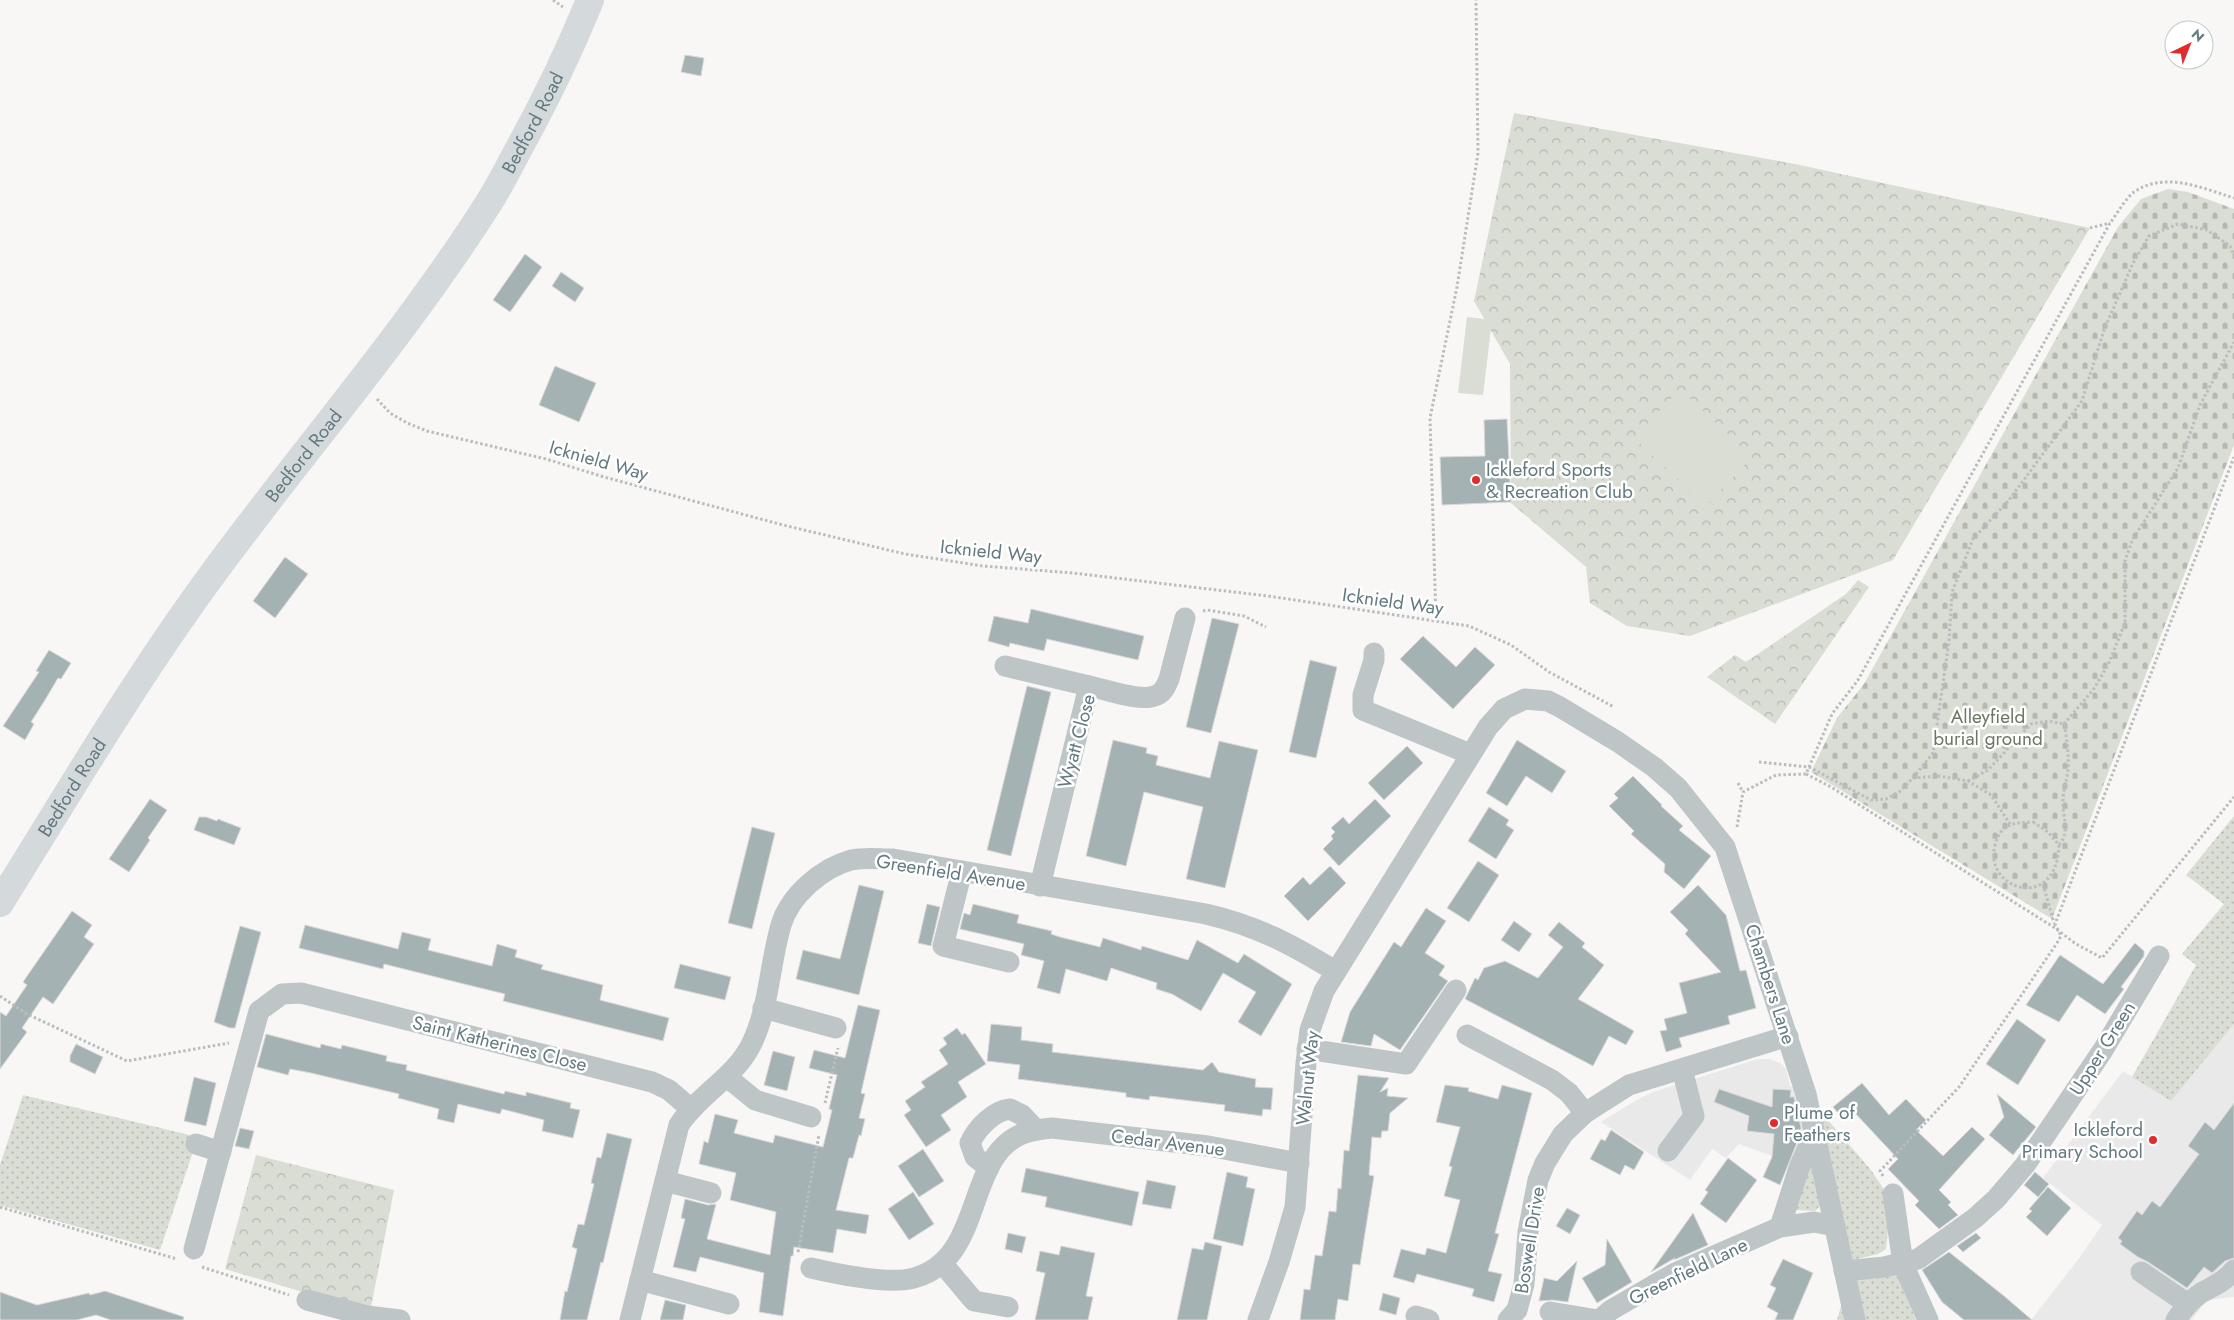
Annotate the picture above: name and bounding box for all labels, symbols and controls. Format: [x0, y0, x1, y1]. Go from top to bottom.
north arrow [2164, 20, 2214, 70]
text: N [2187, 24, 2209, 47]
street label: Bedford Road [495, 67, 570, 178]
street label: Bedford Road [259, 404, 349, 508]
street label: Icknield Way [546, 433, 652, 488]
place label: Ickleford Sports & Recreation Club [1486, 456, 1633, 505]
marker: Ickleford Sports & Recreation Club [1470, 474, 1482, 486]
street label: Icknield Way [939, 533, 1044, 570]
street label: Icknield Way [1341, 581, 1446, 622]
street label: Wyatt Close [1051, 691, 1102, 791]
park label: Alleyfield burial ground [1933, 703, 2043, 752]
street label: Bedford Road [31, 733, 113, 842]
street label: Greenfield Avenue [874, 847, 1028, 898]
street label: Chambers Lane [1738, 921, 1803, 1048]
street label: Upper Green [2063, 996, 2142, 1100]
street label: Saint Katherines Close [410, 1009, 590, 1078]
street label: Walnut Way [1289, 1029, 1326, 1127]
place label: Plume of Feathers [1784, 1099, 1855, 1148]
place label: Ickleford Primary School [2022, 1116, 2143, 1165]
marker: Plume of Feathers [1768, 1117, 1780, 1129]
street label: Cedar Avenue [1110, 1122, 1226, 1163]
marker: Ickleford Primary School [2147, 1134, 2159, 1146]
street label: Boswell Drive [1508, 1185, 1551, 1295]
street label: Greenfield Lane [1624, 1231, 1752, 1312]

